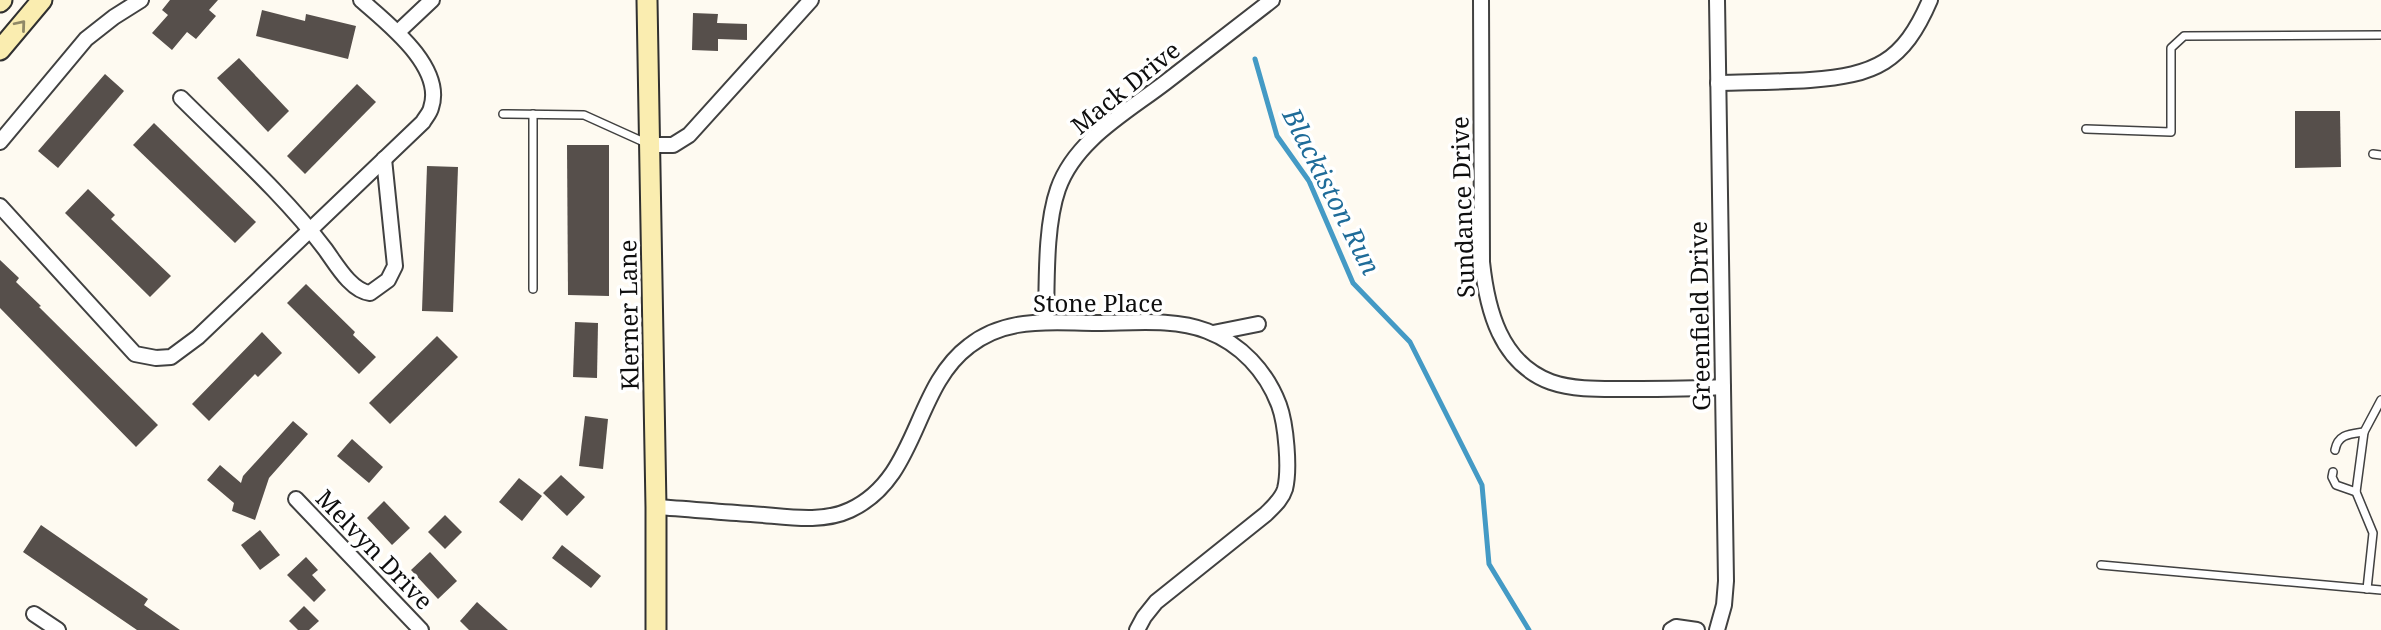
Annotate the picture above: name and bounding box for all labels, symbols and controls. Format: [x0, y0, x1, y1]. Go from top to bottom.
one-way arrow [13, 20, 25, 33]
street label: Mack Drive [1064, 33, 1186, 141]
water label: Blackiston Run [1274, 101, 1390, 281]
street label: Sundance Drive [1442, 116, 1482, 298]
street label: Greenfield Drive [1681, 221, 1717, 411]
street label: Klerner Lane [610, 239, 646, 391]
street label: Stone Place [1033, 286, 1163, 319]
street label: Melvyn Drive [309, 482, 441, 616]

